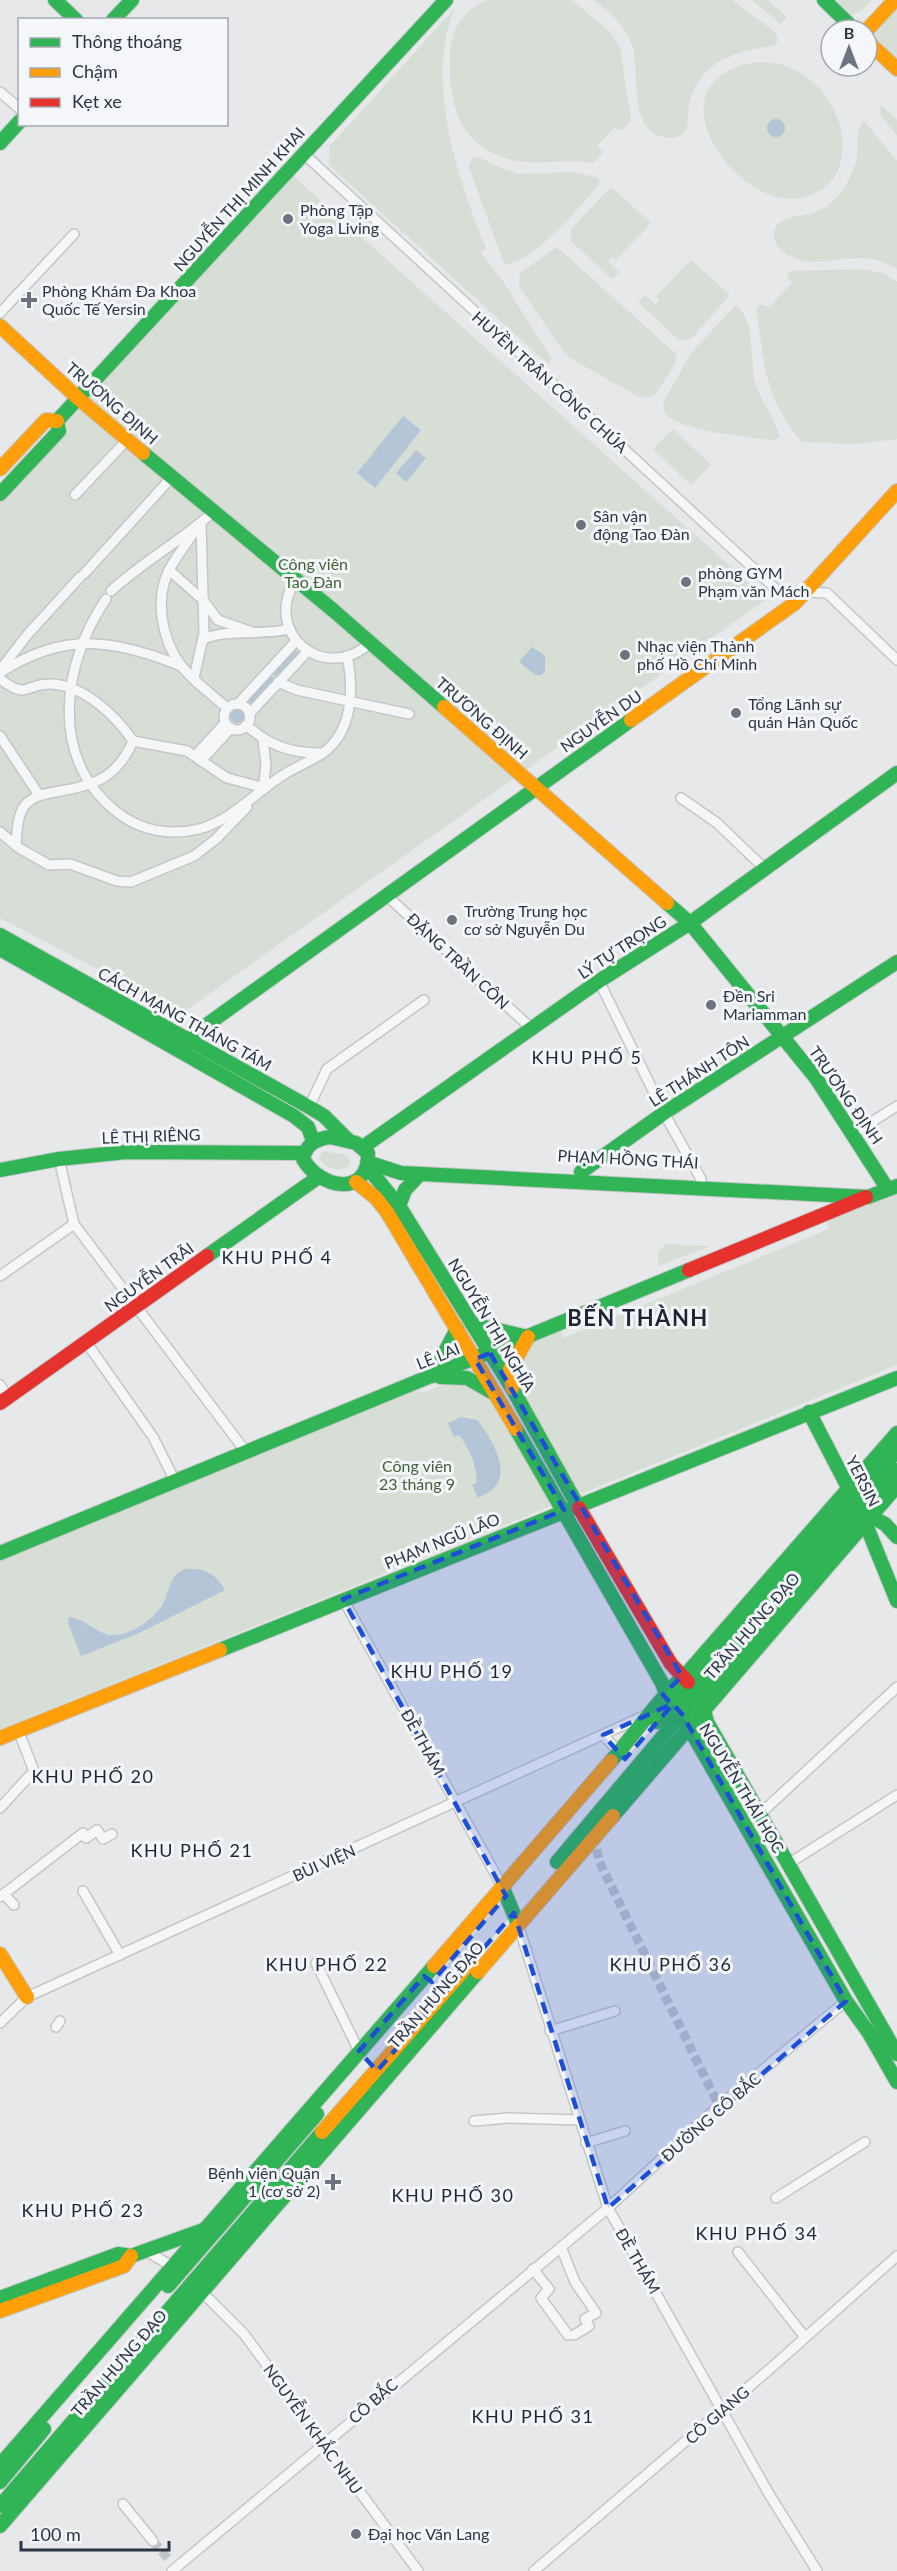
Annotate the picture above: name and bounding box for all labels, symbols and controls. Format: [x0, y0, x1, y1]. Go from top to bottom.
legend [18, 18, 228, 126]
north arrow [819, 18, 879, 78]
text: B [844, 23, 854, 42]
text: Thông thoáng [72, 30, 182, 52]
text: Chậm [72, 60, 118, 82]
text: Kẹt xe [72, 90, 122, 112]
street label: NGUYỄN THỊ MINH KHAI [169, 123, 308, 274]
place label: Phòng Tập Yoga Living [300, 200, 379, 237]
marker: Phòng Tập Yoga Living [281, 212, 295, 226]
place label: Phòng Khám Đa Khoa Quốc Tế Yersin [42, 281, 196, 318]
marker: Phòng Khám Đa Khoa Quốc Tế Yersin [20, 291, 38, 309]
street label: HUYỀN TRÂN CÔNG CHÚA [469, 307, 632, 456]
street label: TRƯƠNG ĐỊNH [63, 358, 162, 448]
place label: Sân vận động Tao Đàn [593, 506, 690, 543]
marker: Sân vận động Tao Đàn [574, 518, 588, 532]
park label: Công viên Tao Đàn [278, 554, 348, 591]
place label: phòng GYM Phạm văn Mách [698, 563, 810, 600]
marker: phòng GYM Phạm văn Mách [679, 575, 693, 589]
place label: Nhạc viện Thành phố Hồ Chí Minh [637, 636, 757, 673]
marker: Nhạc viện Thành phố Hồ Chí Minh [618, 648, 632, 662]
street label: TRƯƠNG ĐỊNH [433, 673, 532, 763]
street label: NGUYỄN DU [556, 686, 645, 756]
place label: Tổng Lãnh sự quán Hàn Quốc [748, 694, 858, 731]
marker: Tổng Lãnh sự quán Hàn Quốc [729, 706, 743, 720]
place label: Trường Trung học cơ sở Nguyễn Du [464, 901, 588, 938]
street label: ĐẶNG TRẦN CÔN [403, 909, 513, 1013]
street label: LÝ TỰ TRỌNG [574, 911, 669, 982]
marker: Trường Trung học cơ sở Nguyễn Du [445, 913, 459, 927]
street label: CÁCH MẠNG THÁNG TÁM [95, 963, 275, 1074]
place label: Đền Sri Mariamman [723, 986, 806, 1023]
marker: Đền Sri Mariamman [704, 998, 718, 1012]
street label: LÊ THÁNH TÔN [645, 1031, 752, 1110]
street label: TRƯƠNG ĐỊNH [806, 1042, 887, 1147]
district label: KHU PHỐ 5 [531, 1046, 643, 1068]
street label: LÊ THỊ RIÊNG [101, 1124, 201, 1147]
street label: PHẠM HỒNG THÁI [557, 1145, 699, 1172]
street label: NGUYỄN TRÃI [100, 1238, 197, 1315]
district label: KHU PHỐ 4 [221, 1246, 333, 1268]
street label: NGUYỄN THỊ NGHĨA [445, 1255, 540, 1395]
district label: BẾN THÀNH [567, 1303, 709, 1331]
street label: LÊ LAI [413, 1338, 462, 1373]
street label: YERSIN [843, 1452, 884, 1509]
park label: Công viên 23 tháng 9 [379, 1456, 455, 1493]
street label: PHẠM NGŨ LÃO [381, 1509, 503, 1572]
street label: TRẦN HƯNG ĐẠO [700, 1568, 803, 1683]
district label: KHU PHỐ 19 [391, 1660, 513, 1682]
street label: ÐỀ THÁM [398, 1705, 449, 1778]
street label: NGUYỄN THÁI HỌC [696, 1720, 789, 1856]
district label: KHU PHỐ 20 [32, 1765, 154, 1787]
district label: KHU PHỐ 21 [131, 1839, 253, 1861]
street label: BÙI VIỆN [289, 1840, 358, 1885]
street label: TRẦN HƯNG ĐẠO [384, 1937, 487, 2052]
district label: KHU PHỐ 22 [266, 1953, 388, 1975]
district label: KHU PHỐ 36 [610, 1953, 732, 1975]
street label: ĐƯỜNG CÔ BẮC [657, 2068, 765, 2165]
place label: Bệnh viện Quận 1 (cơ sở 2) [208, 2163, 320, 2200]
marker: Bệnh viện Quận 1 (cơ sở 2) [324, 2173, 342, 2191]
district label: KHU PHỐ 30 [392, 2184, 514, 2206]
district label: KHU PHỐ 23 [22, 2199, 144, 2221]
district label: KHU PHỐ 34 [696, 2222, 818, 2244]
street label: ÐỀ THÁM [612, 2225, 665, 2297]
street label: TRẦN HƯNG ĐẠO [67, 2305, 170, 2420]
street label: NGUYỄN KHẮC NHU [260, 2360, 367, 2497]
street label: CÔ BẮC [344, 2374, 401, 2427]
street label: CÔ GIANG [681, 2382, 752, 2447]
district label: KHU PHỐ 31 [472, 2405, 594, 2427]
scale bar [21, 2514, 170, 2552]
text: 100 m [30, 2523, 81, 2545]
place label: Đại học Văn Lang [368, 2524, 489, 2543]
marker: Đại học Văn Lang [349, 2527, 363, 2541]

